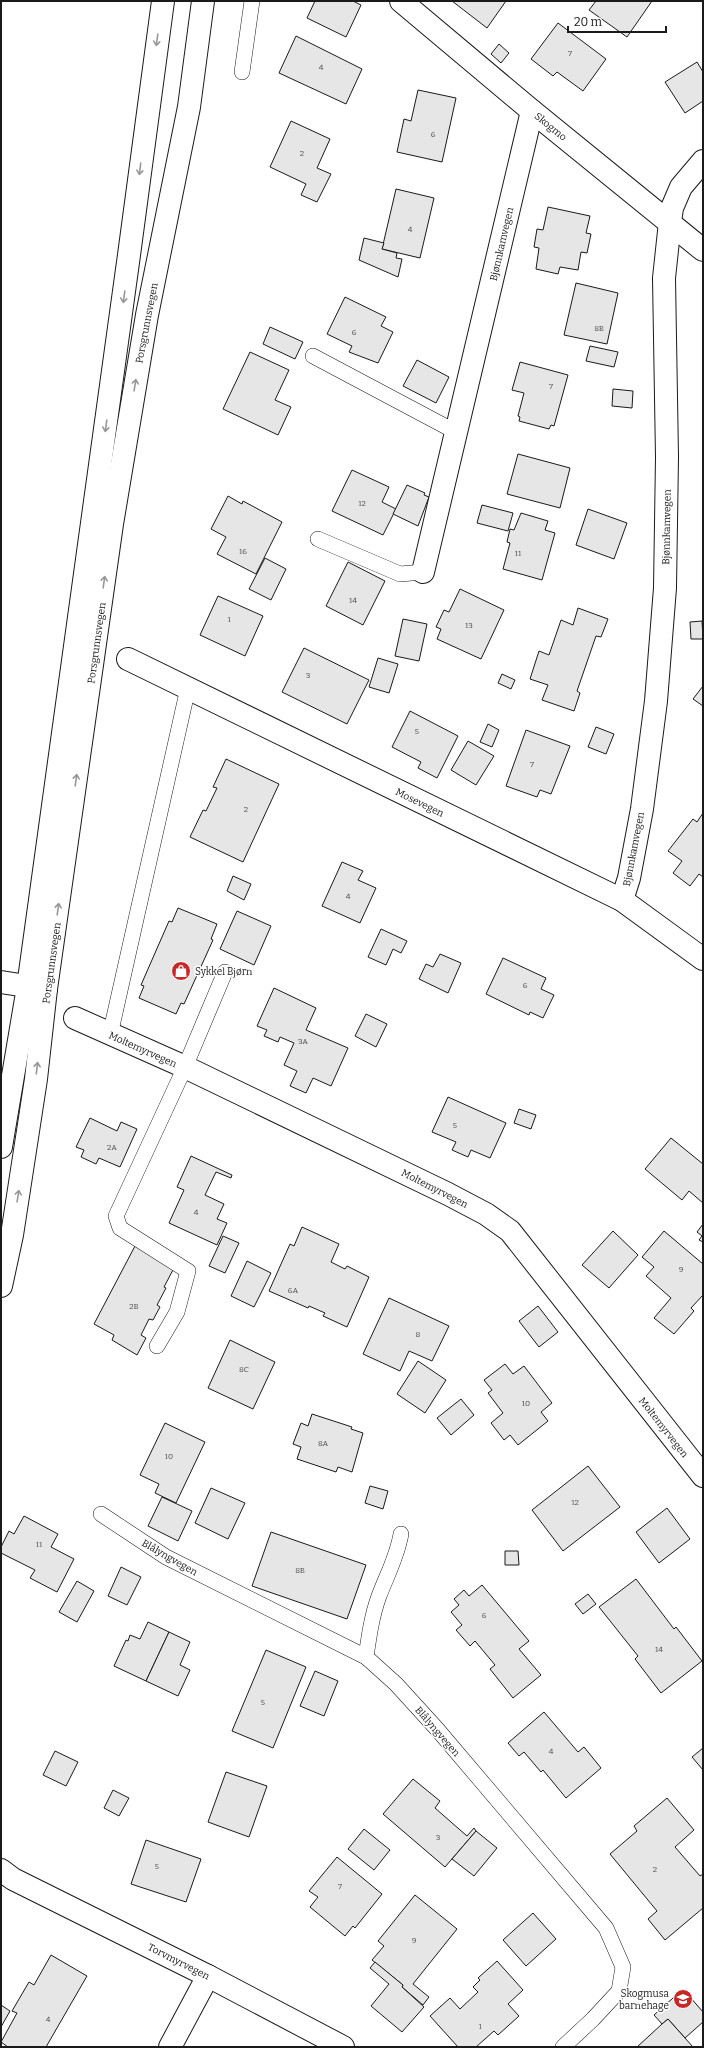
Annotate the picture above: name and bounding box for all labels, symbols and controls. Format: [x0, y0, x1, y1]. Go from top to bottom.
scale bar [568, 8, 666, 34]
text: 20 m [574, 15, 603, 29]
one-way arrow [153, 33, 161, 46]
house number: 7 [568, 49, 572, 58]
house number: 4 [319, 63, 324, 72]
street label: Skogmo [532, 110, 569, 143]
house number: 6 [431, 130, 436, 139]
house number: 2 [300, 149, 304, 158]
one-way arrow [136, 162, 144, 175]
street label: Bjønnkamvegen [488, 205, 516, 282]
house number: 4 [408, 225, 413, 234]
street label: Porsgrunnsvegen [133, 281, 161, 364]
one-way arrow [120, 291, 128, 304]
house number: 8B [594, 324, 604, 333]
house number: 6 [352, 328, 357, 337]
one-way arrow [131, 379, 139, 392]
house number: 7 [549, 382, 553, 391]
one-way arrow [102, 419, 110, 432]
street label: Bjønnkamvegen [660, 489, 674, 565]
house number: 12 [358, 499, 366, 508]
house number: 16 [239, 547, 247, 556]
house number: 11 [515, 549, 522, 558]
one-way arrow [100, 576, 108, 589]
house number: 14 [349, 596, 357, 605]
street label: Porsgrunnsvegen [85, 601, 109, 684]
house number: 1 [227, 615, 231, 624]
house number: 13 [465, 621, 473, 630]
house number: 3 [306, 671, 311, 680]
house number: 5 [415, 727, 419, 736]
house number: 7 [530, 760, 534, 769]
one-way arrow [72, 774, 80, 787]
street label: Mosevegen [393, 786, 446, 820]
house number: 2 [244, 805, 248, 814]
street label: Bjønnkamvegen [621, 810, 647, 887]
house number: 4 [346, 892, 351, 901]
one-way arrow [54, 903, 62, 916]
street label: Porsgrunnsvegen [40, 921, 64, 1004]
shop icon: Sykkel Bjørn [170, 960, 192, 982]
place label: Sykkel Bjørn [195, 966, 253, 978]
house number: 6 [523, 981, 528, 990]
street label: Moltemyrvegen [107, 1030, 179, 1071]
house number: 3A [298, 1037, 308, 1046]
one-way arrow [34, 1062, 41, 1075]
house number: 5 [453, 1121, 457, 1130]
house number: 2A [107, 1143, 117, 1152]
street label: Moltemyrvegen [399, 1167, 470, 1211]
one-way arrow [14, 1190, 22, 1203]
house number: 4 [194, 1208, 199, 1217]
house number: 9 [679, 1265, 684, 1274]
house number: 6A [288, 1286, 299, 1295]
house number: 2B [129, 1302, 139, 1311]
house number: 8 [416, 1330, 421, 1339]
house number: 8C [239, 1365, 249, 1374]
street label: Moltemyrvegen [636, 1395, 691, 1461]
house number: 10 [522, 1399, 530, 1408]
house number: 8A [318, 1439, 328, 1448]
house number: 10 [165, 1452, 173, 1461]
house number: 12 [571, 1498, 579, 1507]
street label: Blålyngvegen [140, 1537, 200, 1579]
house number: 11 [36, 1540, 43, 1549]
house number: 8B [295, 1566, 305, 1575]
house number: 6 [482, 1611, 487, 1620]
house number: 14 [655, 1645, 663, 1654]
house number: 5 [261, 1698, 265, 1707]
street label: Blålyngvegen [412, 1704, 463, 1760]
house number: 4 [549, 1747, 554, 1756]
house number: 3 [436, 1833, 441, 1842]
house number: 5 [155, 1862, 159, 1871]
house number: 2 [653, 1865, 657, 1874]
house number: 7 [338, 1882, 342, 1891]
house number: 9 [412, 1936, 417, 1945]
street label: Torvmyrvegen [146, 1941, 212, 1983]
place label: Skogmusa barnehage [619, 1988, 670, 2012]
school or university icon: Skogmusa barnehage [672, 1988, 694, 2010]
house number: 4 [46, 2015, 51, 2024]
house number: 1 [478, 2022, 482, 2031]

